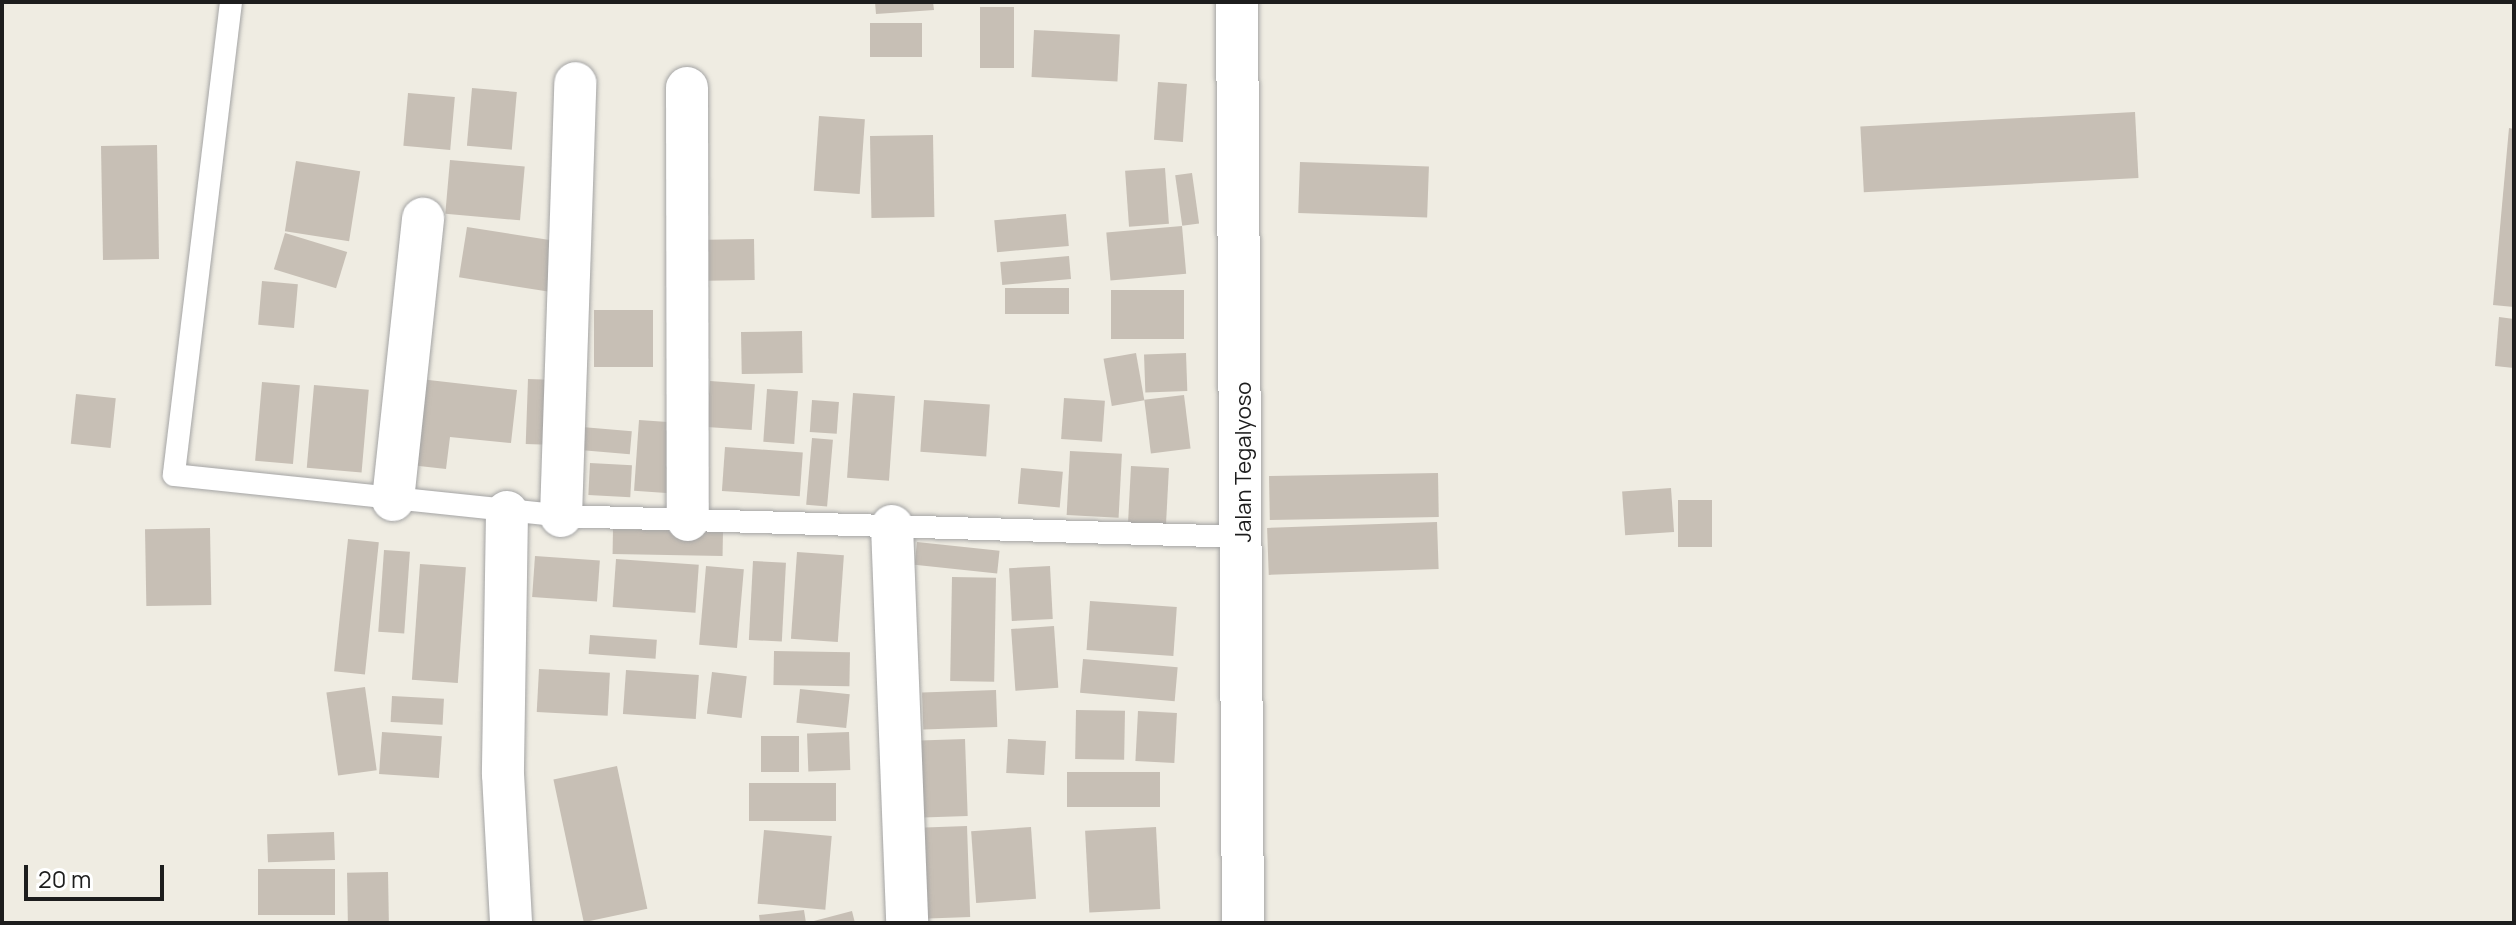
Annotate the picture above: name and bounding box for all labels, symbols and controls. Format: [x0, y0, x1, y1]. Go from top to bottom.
street label: Jalan Tegalyoso [1231, 382, 1257, 542]
scale bar [28, 849, 168, 899]
text: 20 m [38, 862, 91, 895]

